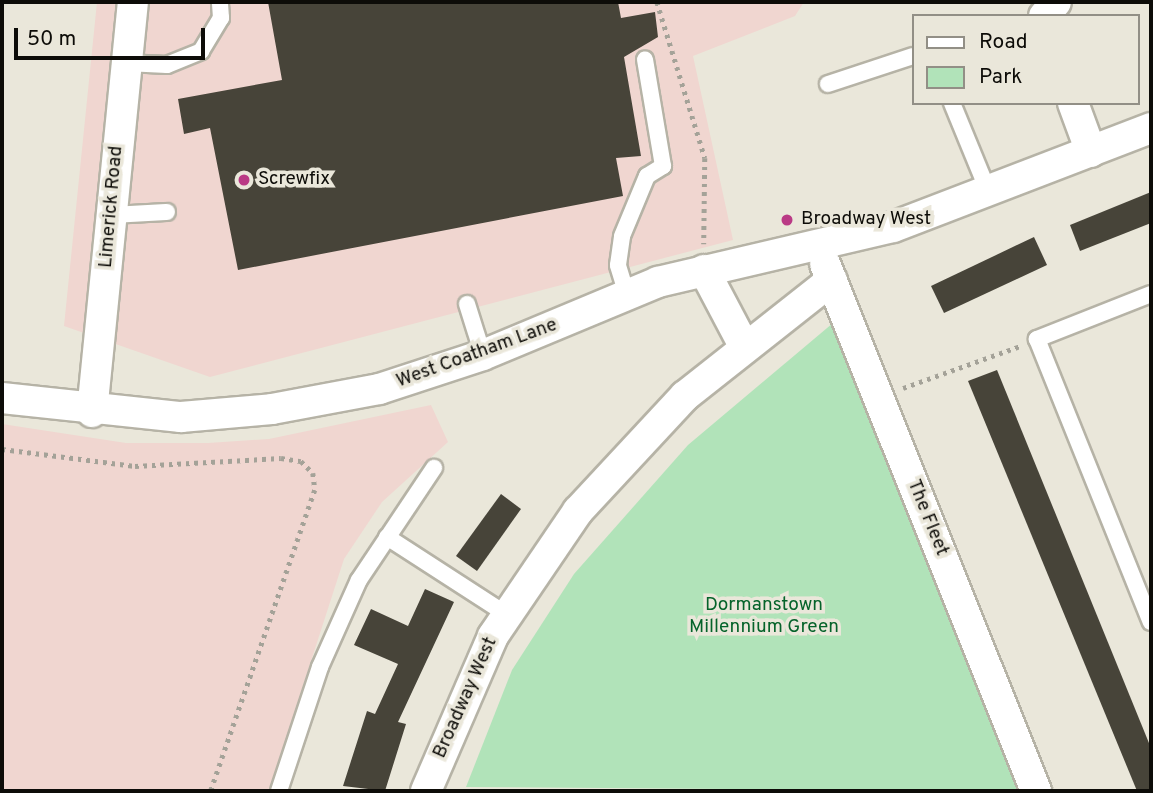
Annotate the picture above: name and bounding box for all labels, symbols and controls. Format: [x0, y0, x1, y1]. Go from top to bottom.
scale bar [18, 14, 208, 58]
legend [912, 14, 1139, 105]
text: 50 m [27, 26, 76, 53]
text: Road [979, 29, 1028, 56]
text: Park [979, 64, 1022, 91]
street label: Limerick Road [95, 145, 129, 269]
place label: Screwfix [258, 169, 330, 191]
marker: Screwfix [236, 172, 252, 188]
place label: Broadway West [801, 209, 932, 231]
marker: Broadway West [779, 212, 795, 228]
street label: West Coatham Lane [394, 314, 560, 394]
street label: The Fleet [901, 477, 953, 559]
park label: Dormanstown Millennium Green [689, 595, 839, 639]
street label: Broadway West [429, 634, 503, 762]

